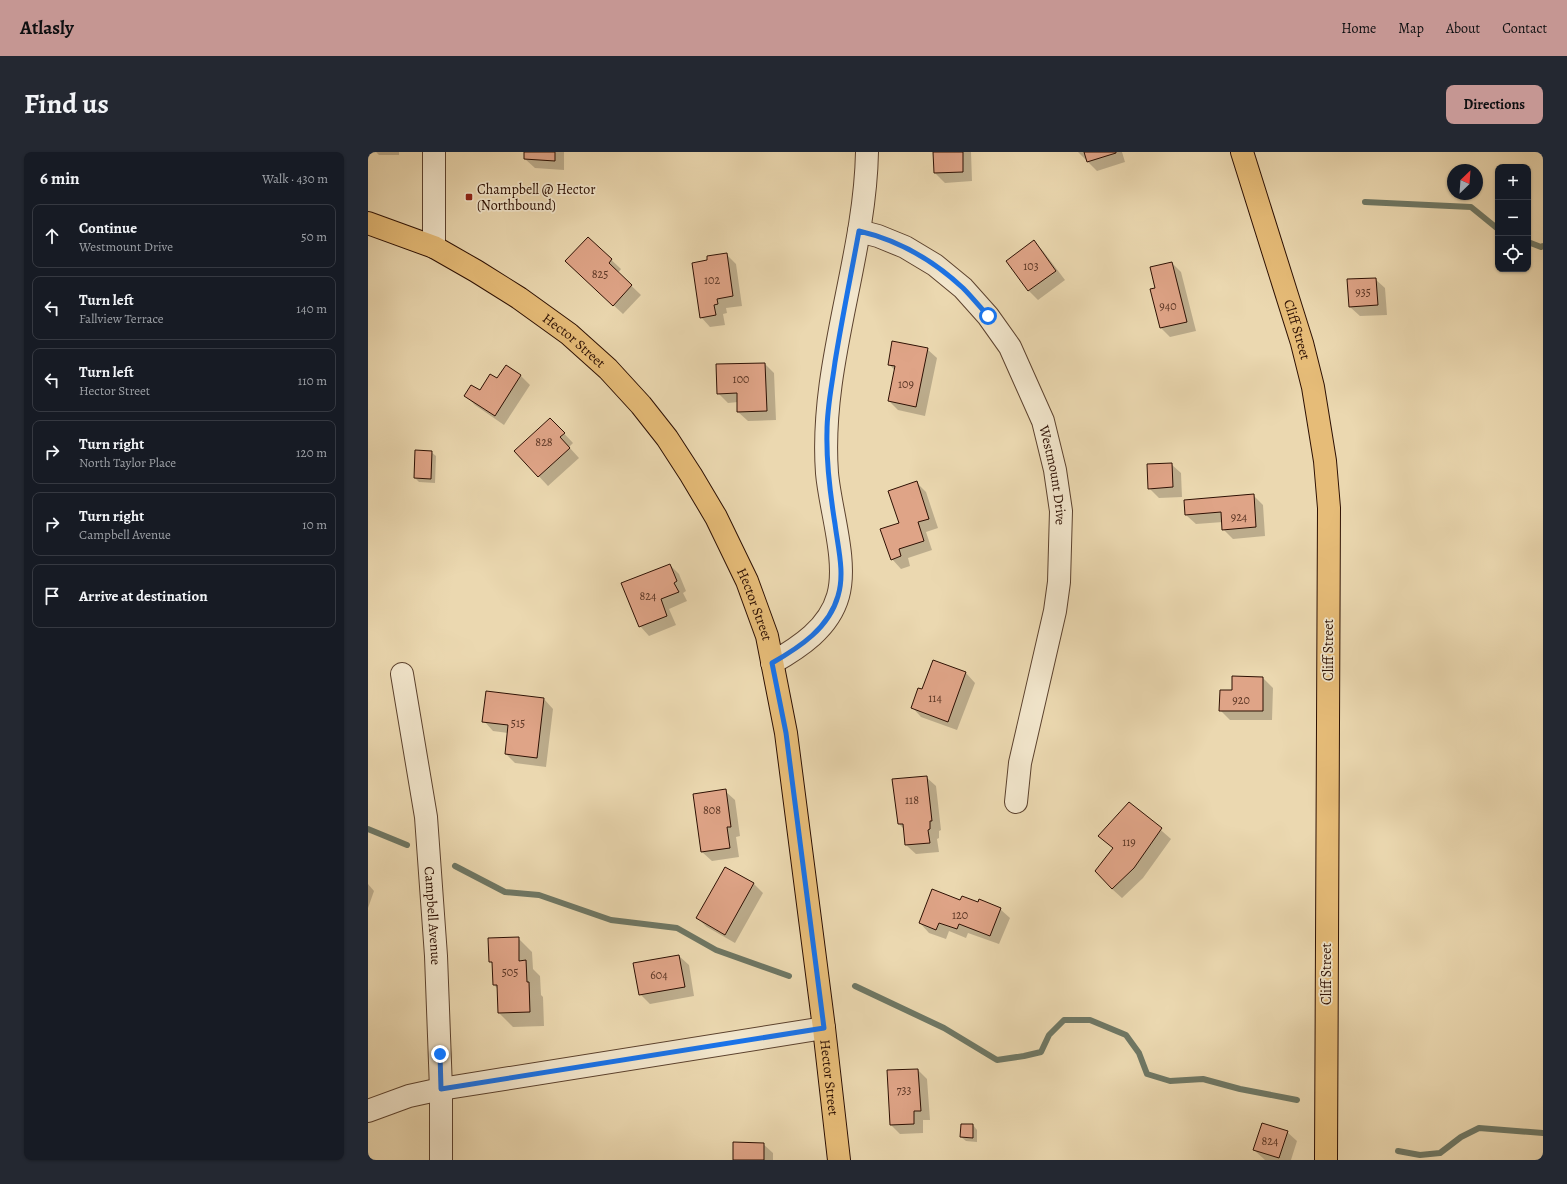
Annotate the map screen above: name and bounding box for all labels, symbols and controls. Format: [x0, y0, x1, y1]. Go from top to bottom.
text: Atlasly [20, 15, 74, 41]
text: Home [1341, 19, 1376, 38]
text: Map [1398, 19, 1424, 38]
text: About [1446, 19, 1480, 38]
text: Contact [1502, 19, 1547, 38]
text: Find us [24, 85, 109, 123]
button: Directions [1446, 85, 1543, 124]
north arrow [1447, 164, 1483, 200]
map controls [1495, 164, 1531, 272]
button: + [1495, 164, 1531, 200]
text: 6 min [40, 167, 80, 190]
text: Walk · 430 m [262, 170, 328, 187]
place label: Champbell @ Hector (Northbound) [477, 180, 596, 215]
marker: Champbell @ Hector (Northbound) [464, 192, 474, 202]
button: − [1495, 200, 1531, 236]
text: Continue [79, 218, 137, 238]
icon: ahead [41, 225, 63, 247]
text: 50 m [301, 228, 327, 245]
button: locate [1495, 236, 1531, 272]
text: Westmount Drive [79, 238, 173, 255]
house number: 103 [1023, 258, 1039, 274]
house number: 825 [592, 266, 608, 282]
house number: 102 [704, 272, 720, 288]
house number: 935 [1355, 284, 1371, 300]
text: Turn left [79, 290, 134, 310]
icon: left [41, 297, 63, 319]
street label: Cliff Street [1279, 297, 1315, 362]
house number: 940 [1159, 298, 1177, 314]
text: 140 m [296, 300, 327, 317]
route start [979, 307, 997, 325]
street label: Hector Street [539, 309, 610, 372]
text: Fallview Terrace [79, 310, 164, 327]
text: Turn left [79, 362, 134, 382]
icon: left [41, 369, 63, 391]
house number: 100 [733, 371, 749, 387]
text: 110 m [298, 372, 327, 389]
house number: 109 [898, 376, 914, 392]
text: Hector Street [79, 382, 150, 399]
street label: Westmount Drive [1035, 422, 1071, 525]
text: Turn right [79, 434, 144, 454]
house number: 828 [535, 434, 553, 450]
icon: right [41, 441, 63, 463]
text: 120 m [296, 444, 327, 461]
text: North Taylor Place [79, 454, 176, 471]
text: Turn right [79, 506, 144, 526]
house number: 924 [1231, 509, 1248, 525]
icon: right [41, 513, 63, 535]
text: 10 m [302, 516, 327, 533]
text: Campbell Avenue [79, 526, 171, 543]
street label: Hector Street [732, 565, 777, 643]
icon: arrive [41, 585, 63, 607]
text: Arrive at destination [79, 586, 208, 606]
house number: 824 [640, 588, 657, 604]
street label: Cliff Street [1319, 619, 1338, 681]
house number: 114 [928, 690, 942, 706]
house number: 920 [1232, 692, 1250, 708]
house number: 515 [511, 715, 525, 731]
house number: 118 [905, 792, 919, 808]
house number: 808 [703, 802, 721, 818]
house number: 119 [1122, 834, 1136, 850]
street label: Campbell Avenue [420, 866, 446, 966]
house number: 120 [952, 907, 968, 923]
street label: Cliff Street [1317, 943, 1336, 1005]
house number: 505 [502, 964, 518, 980]
house number: 604 [650, 967, 668, 983]
street label: Hector Street [816, 1038, 843, 1117]
route end [431, 1045, 449, 1063]
house number: 733 [896, 1082, 912, 1098]
house number: 824 [1262, 1133, 1279, 1149]

